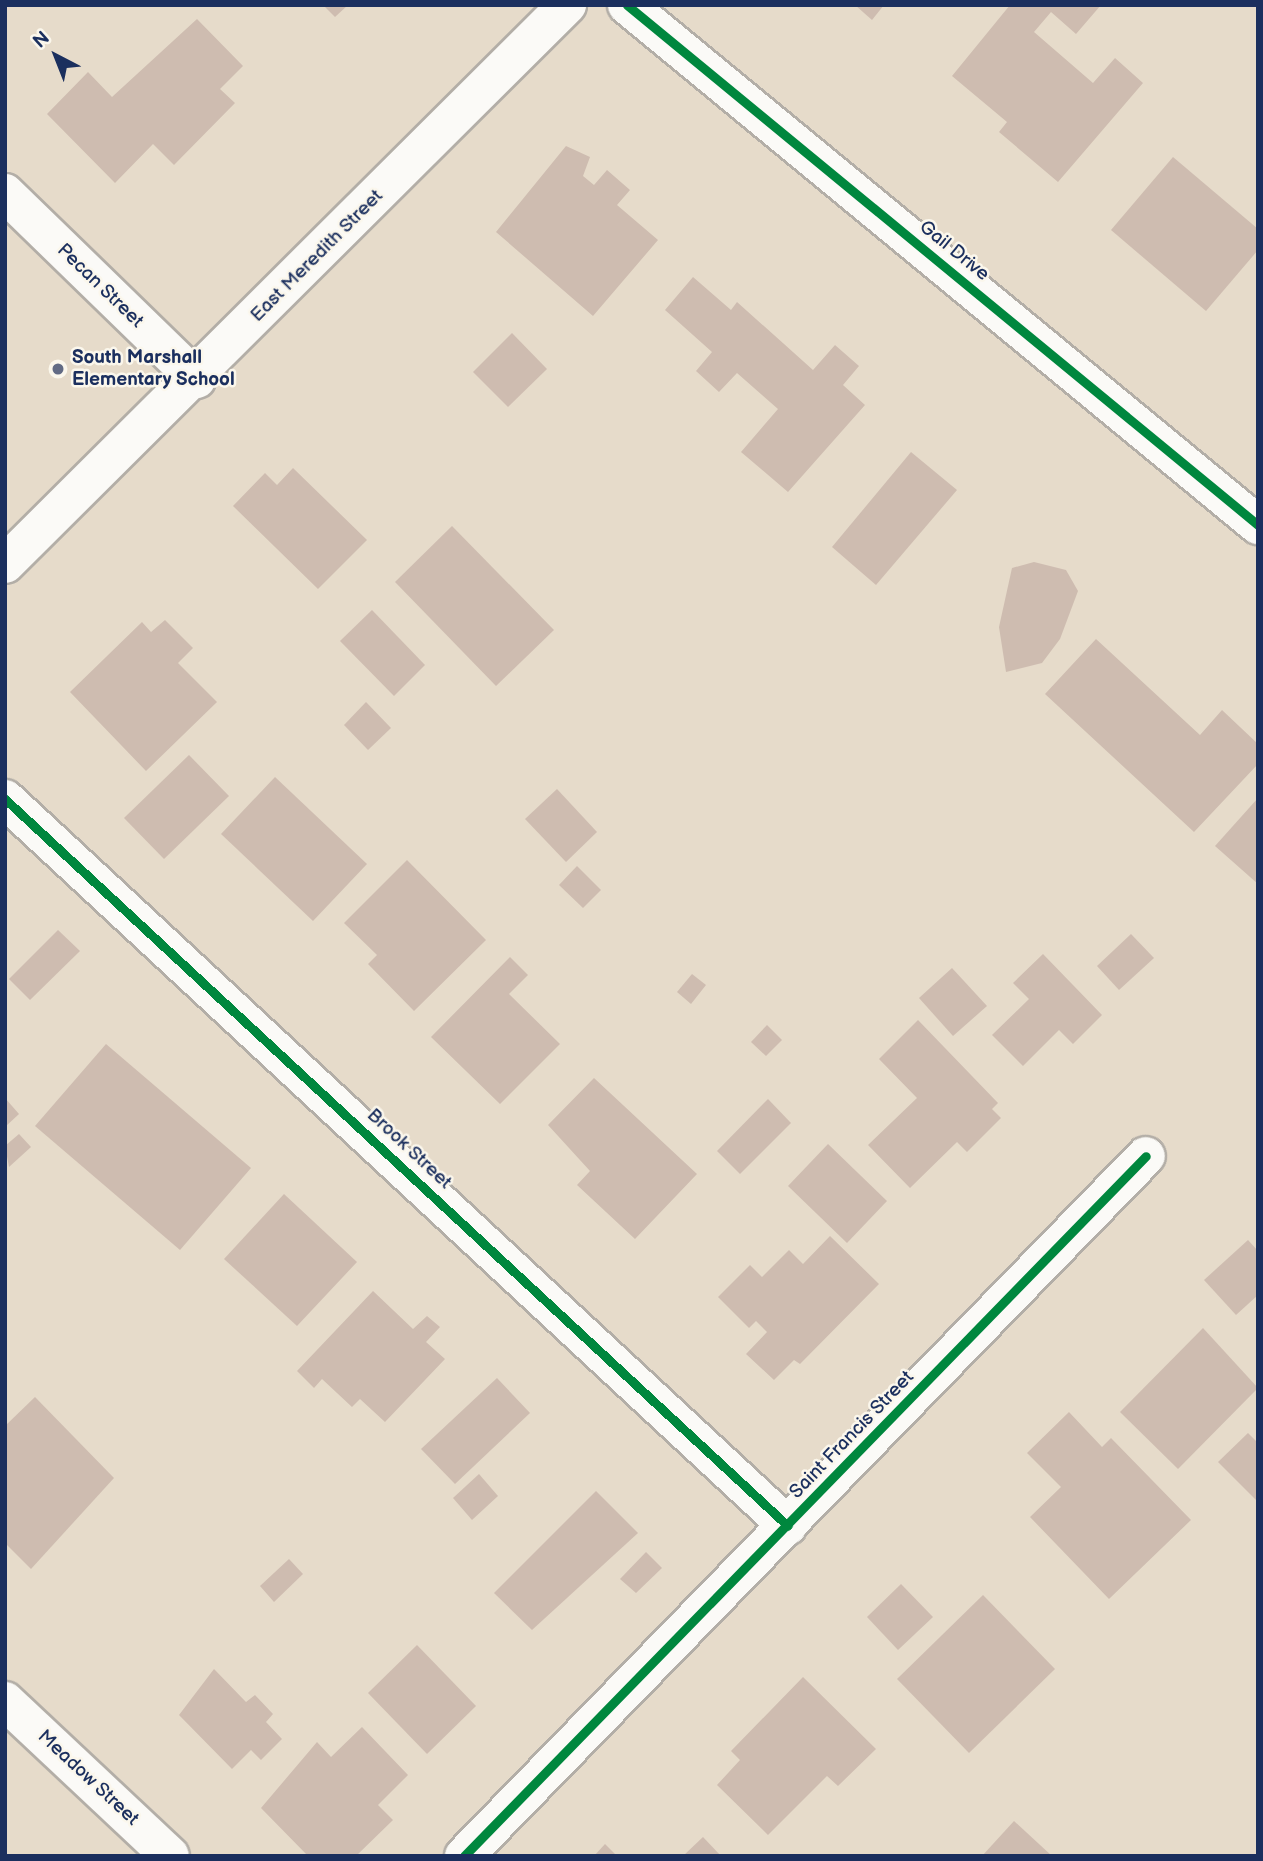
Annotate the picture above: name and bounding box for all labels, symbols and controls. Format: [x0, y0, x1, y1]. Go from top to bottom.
north arrow [21, 21, 91, 91]
text: N [29, 27, 55, 53]
street label: East Meredith Street [246, 185, 388, 327]
street label: Gail Drive [914, 216, 994, 286]
street label: Pecan Street [52, 239, 148, 333]
place label: South Marshall Elementary School [72, 347, 235, 391]
marker: South Marshall Elementary School [50, 361, 66, 377]
street label: Brook Street [362, 1104, 456, 1194]
street label: Saint Francis Street [785, 1366, 919, 1504]
street label: Meadow Street [33, 1725, 143, 1831]

